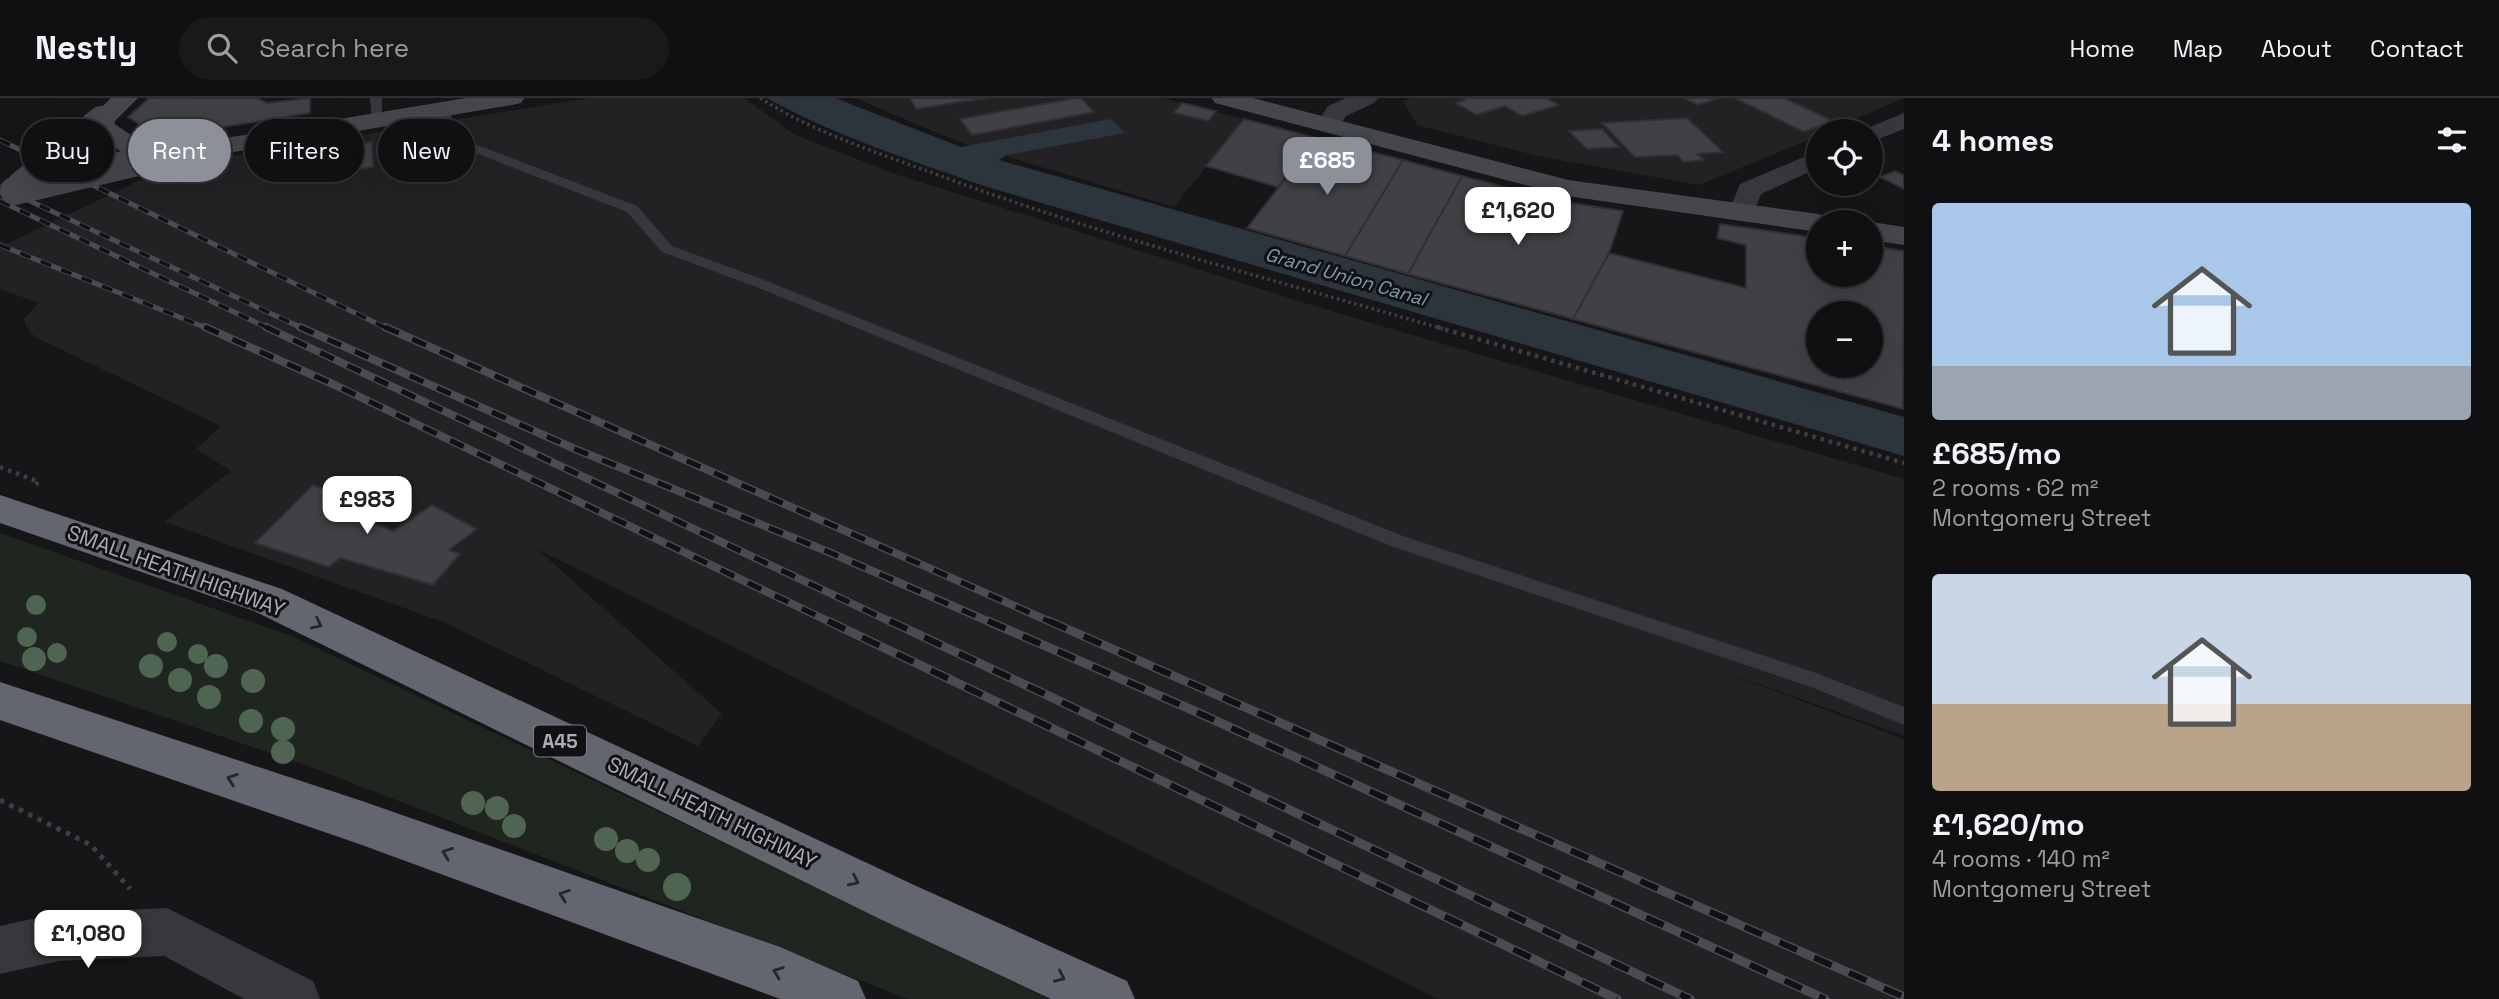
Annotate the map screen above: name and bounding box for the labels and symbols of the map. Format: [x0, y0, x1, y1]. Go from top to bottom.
pin: £685 [1286, 138, 1368, 197]
pin: £1,620 [1461, 188, 1575, 247]
water label: Grand Union Canal [1262, 241, 1432, 312]
pin: £983 [326, 476, 408, 536]
street label: SMALL HEATH HIGHWAY [64, 519, 289, 623]
one-way arrow [310, 616, 322, 630]
road number: A45 [534, 726, 586, 756]
street label: SMALL HEATH HIGHWAY [603, 750, 821, 875]
one-way arrow [226, 773, 238, 787]
one-way arrow [441, 847, 453, 861]
one-way arrow [847, 873, 859, 887]
one-way arrow [558, 889, 570, 903]
pin: £1,080 [31, 910, 145, 970]
one-way arrow [772, 967, 784, 981]
one-way arrow [1053, 969, 1066, 983]

